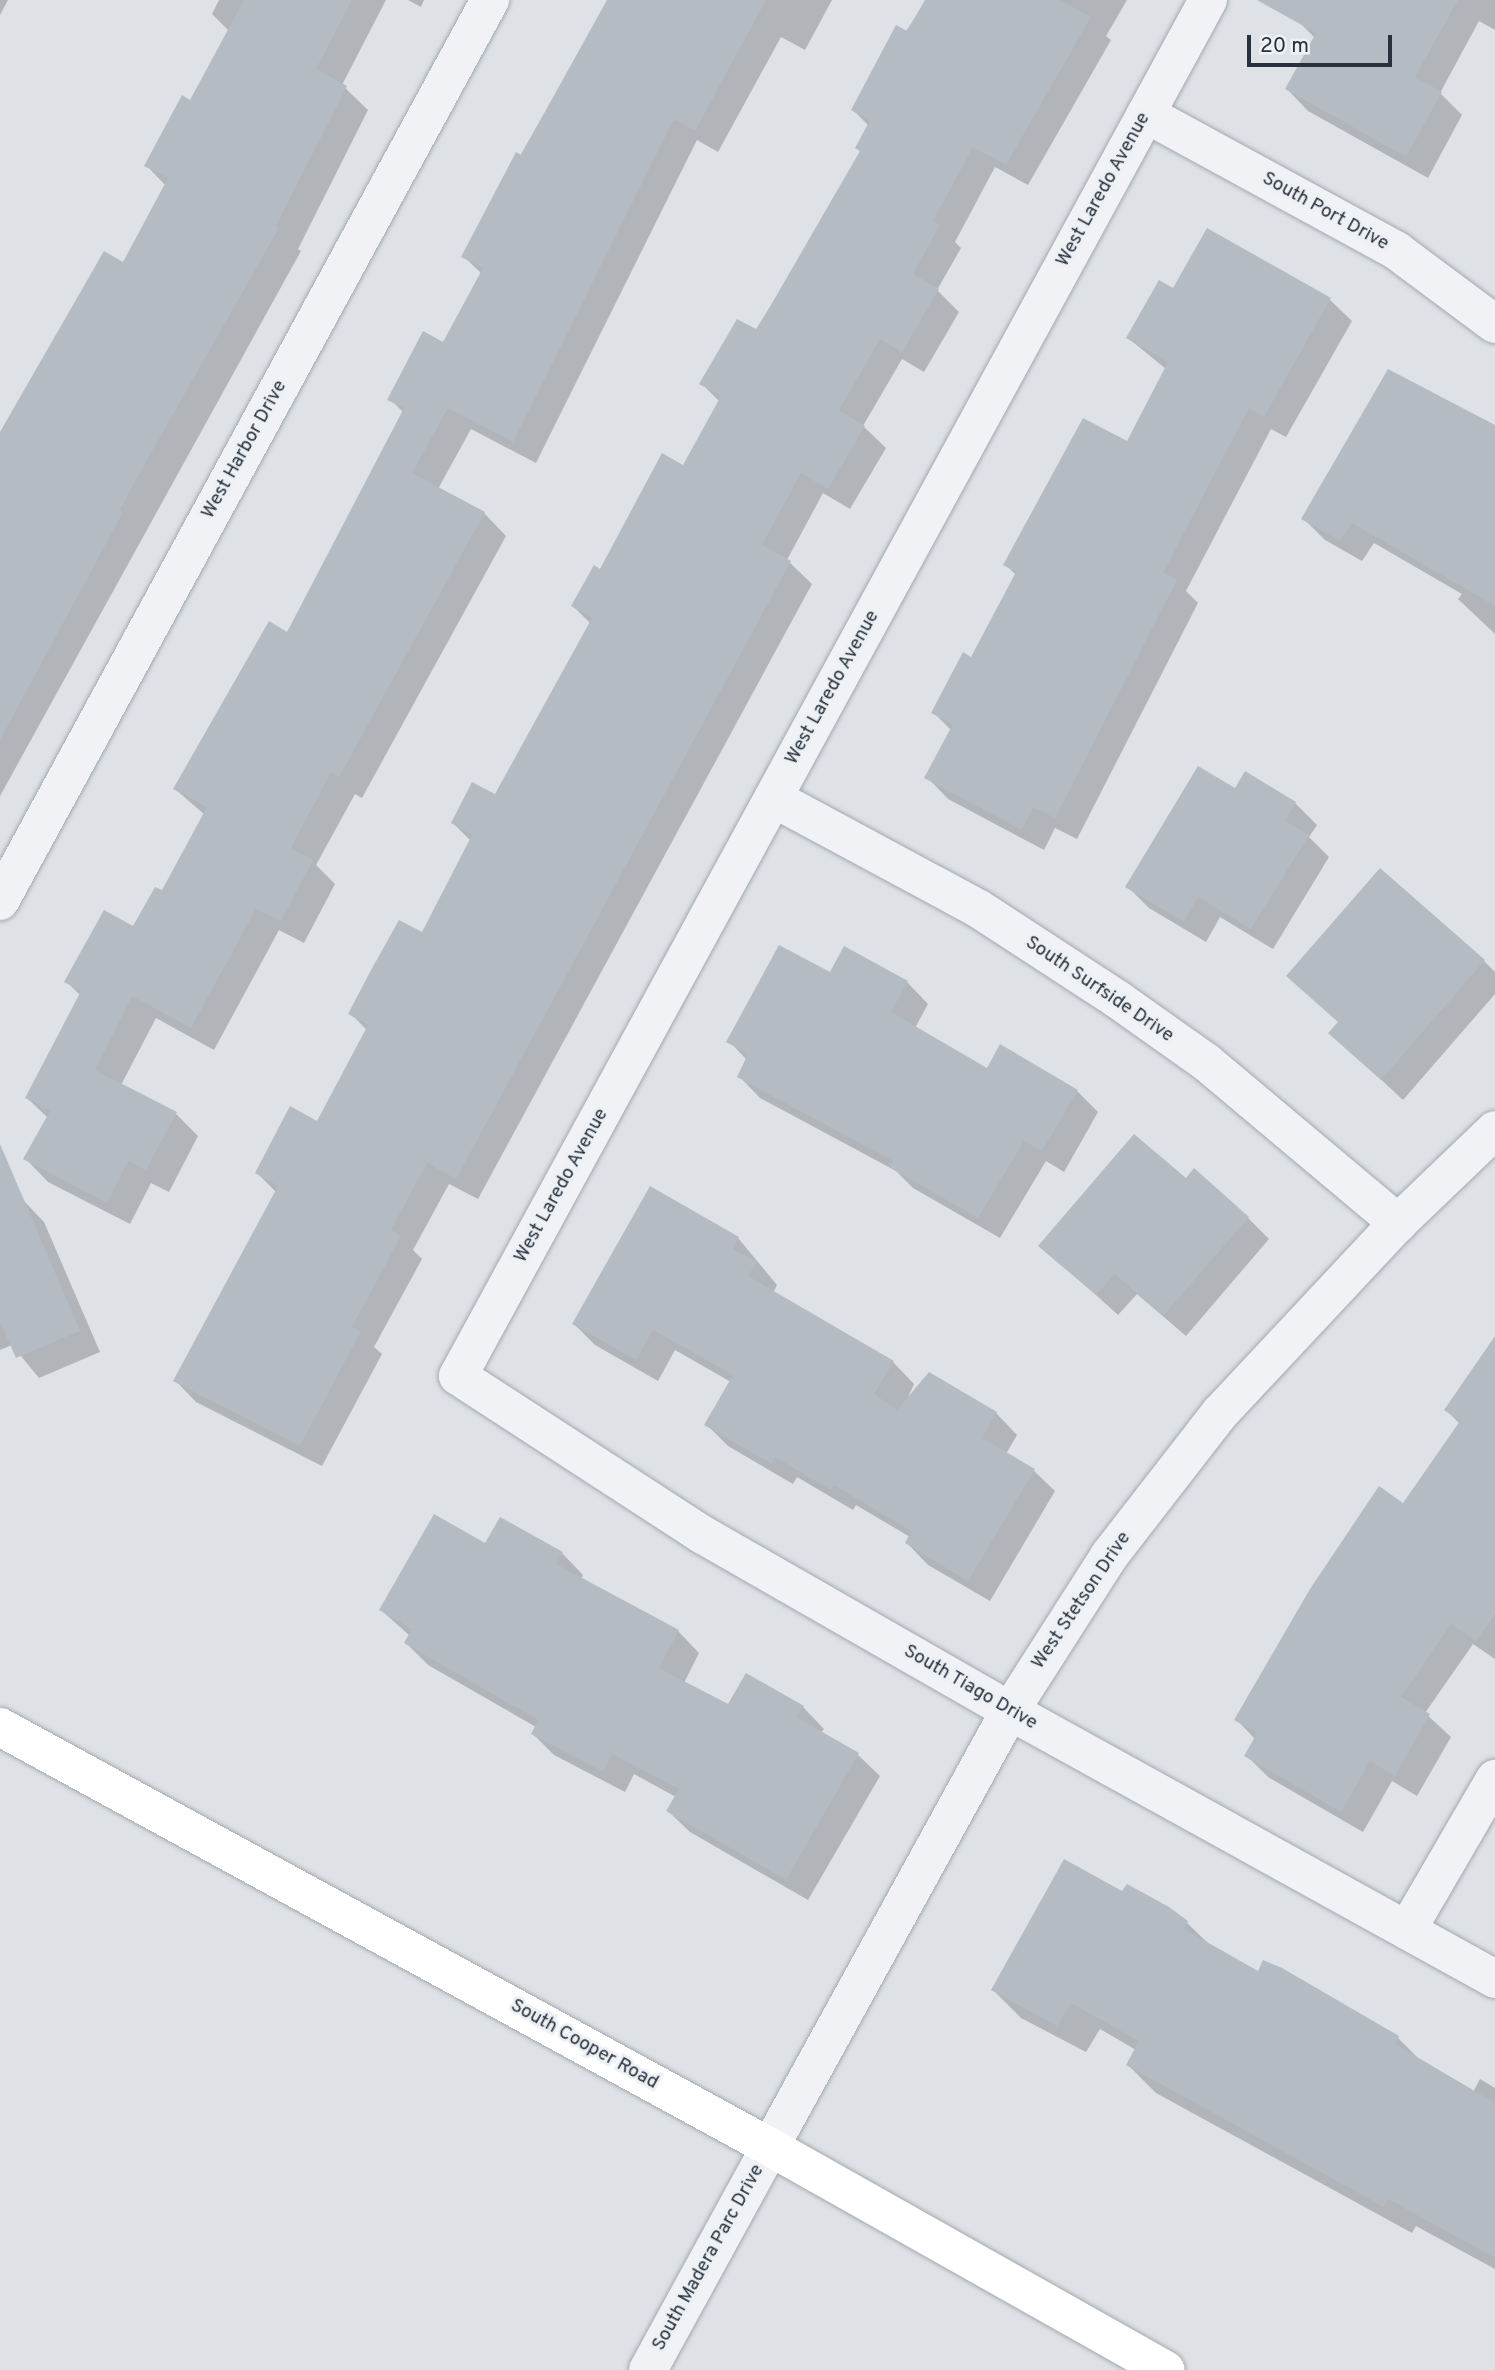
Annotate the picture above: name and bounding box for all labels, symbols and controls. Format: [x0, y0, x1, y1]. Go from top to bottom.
scale bar [1250, 21, 1395, 65]
text: 20 m [1260, 33, 1309, 60]
street label: West Laredo Avenue [1052, 109, 1156, 271]
street label: South Port Drive [1258, 168, 1392, 256]
street label: West Harbor Drive [198, 377, 292, 523]
street label: West Laredo Avenue [781, 607, 885, 769]
street label: South Surfside Drive [1020, 932, 1178, 1048]
street label: West Laredo Avenue [510, 1105, 614, 1267]
street label: West Stetson Drive [1028, 1528, 1136, 1674]
street label: South Tiago Drive [899, 1640, 1041, 1736]
street label: South Cooper Road [506, 1995, 662, 2095]
street label: South Madera Parc Drive [648, 2161, 770, 2355]

